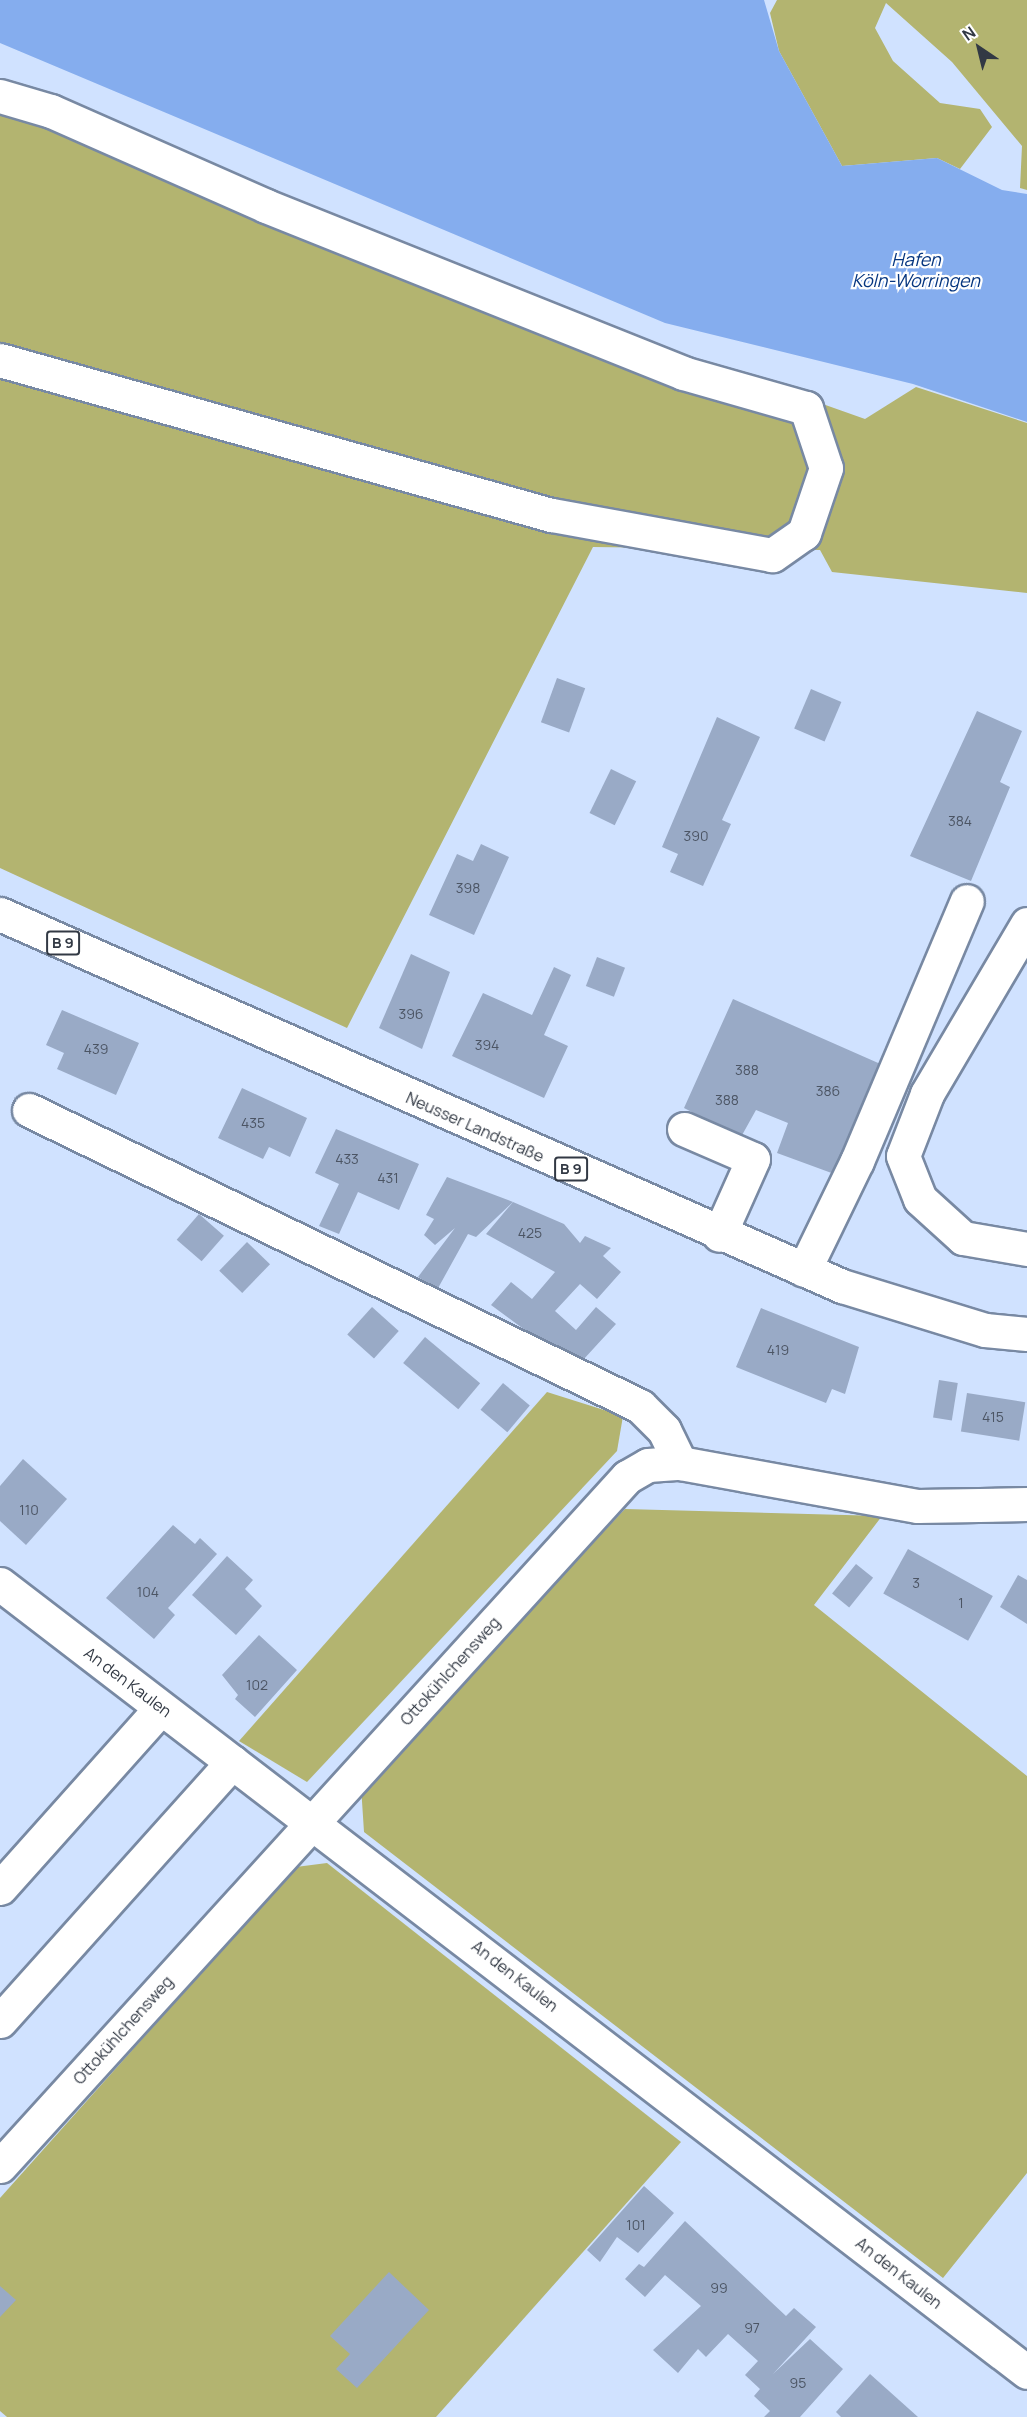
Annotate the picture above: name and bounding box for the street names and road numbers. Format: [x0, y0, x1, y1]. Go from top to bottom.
road number: B 9 [45, 931, 81, 955]
street label: Neusser Landstraße [403, 1088, 547, 1166]
road number: B 9 [553, 1157, 589, 1181]
street label: Ottokühlchensweg [396, 1613, 504, 1729]
street label: An den Kaulen [81, 1643, 175, 1721]
street label: An den Kaulen [468, 1936, 562, 2016]
street label: Ottokühlchensweg [69, 1972, 177, 2088]
street label: An den Kaulen [852, 2233, 946, 2313]

